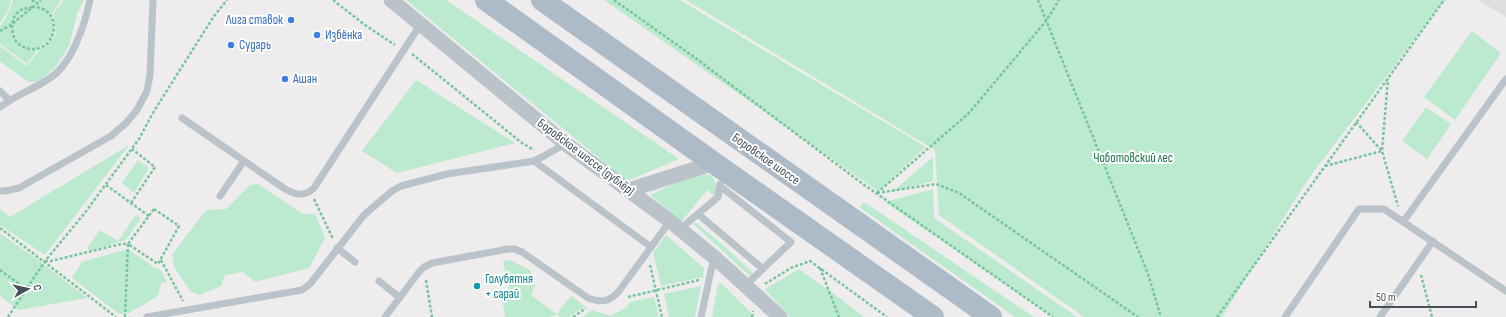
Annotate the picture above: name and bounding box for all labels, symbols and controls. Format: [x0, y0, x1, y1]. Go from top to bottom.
place label: Лига ставок [225, 12, 283, 28]
marker: Лига ставок [286, 15, 296, 25]
place label: Избёнка [325, 27, 362, 43]
marker: Избёнка [312, 30, 322, 40]
place label: Сударь [239, 37, 271, 53]
marker: Сударь [226, 40, 236, 50]
place label: Ашан [292, 71, 317, 87]
marker: Ашан [280, 74, 290, 84]
street label: Боровское шоссе (дублёр) [534, 115, 638, 199]
street label: Боровское шоссе [729, 130, 803, 188]
park label: Чоботовский лес [1093, 150, 1173, 166]
north arrow [8, 269, 48, 309]
place label: Голубятня + сарай [485, 271, 533, 302]
marker: Голубятня + сарай [472, 281, 482, 291]
scale bar [1370, 283, 1476, 309]
text: С [31, 284, 44, 292]
text: 50 m [1376, 290, 1396, 305]

